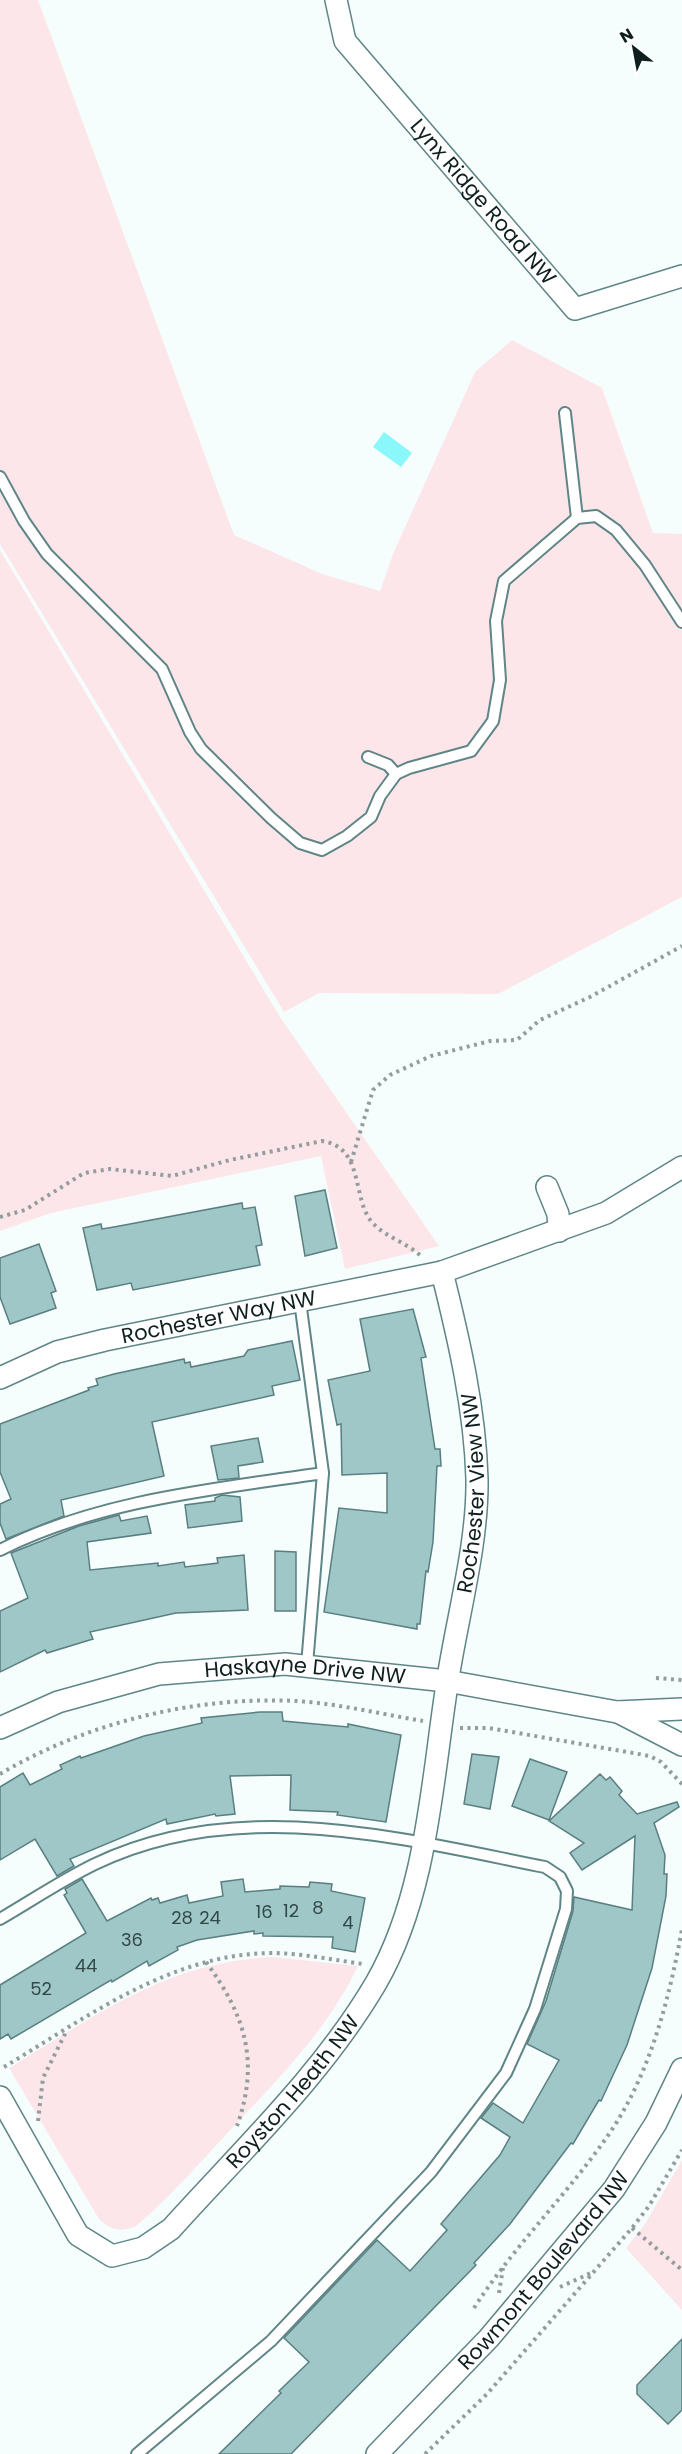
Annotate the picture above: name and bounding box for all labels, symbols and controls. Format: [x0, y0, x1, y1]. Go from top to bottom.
north arrow [604, 18, 664, 78]
text: N [615, 23, 638, 49]
street label: Lynx Ridge Road NW [404, 112, 563, 291]
street label: Rochester Way NW [119, 1283, 319, 1350]
street label: Rochester View NW [449, 1390, 491, 1595]
street label: Haskayne Drive NW [203, 1649, 408, 1691]
house number: 8 [312, 1895, 324, 1920]
house number: 12 [283, 1898, 299, 1923]
house number: 16 [255, 1899, 273, 1924]
house number: 28 [171, 1905, 193, 1930]
house number: 24 [199, 1905, 221, 1930]
house number: 4 [342, 1910, 354, 1935]
house number: 36 [121, 1927, 143, 1952]
house number: 44 [75, 1953, 97, 1978]
house number: 52 [30, 1976, 52, 2001]
street label: Royston Heath NW [219, 2008, 366, 2175]
street label: Rowmont Boulevard NW [451, 2165, 636, 2376]

